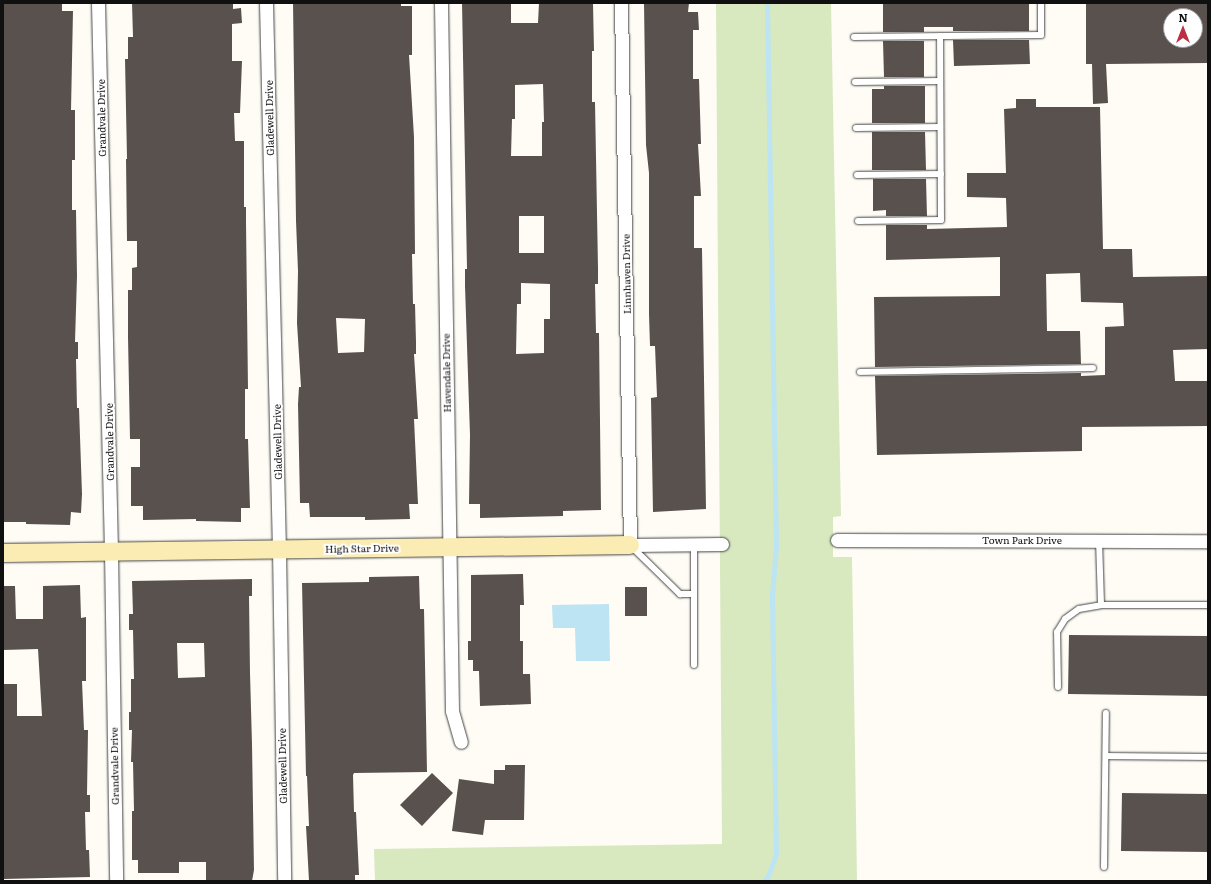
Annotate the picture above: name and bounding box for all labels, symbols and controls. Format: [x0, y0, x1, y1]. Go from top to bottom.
north arrow [1163, 8, 1203, 48]
text: N [1178, 9, 1188, 25]
street label: Grandvale Drive [94, 79, 108, 157]
street label: Gladewell Drive [262, 80, 276, 156]
street label: Linnhaven Drive [619, 234, 633, 314]
street label: Havendale Drive [439, 333, 453, 413]
street label: Grandvale Drive [102, 403, 116, 481]
street label: Gladewell Drive [270, 404, 284, 480]
street label: Town Park Drive [982, 534, 1062, 546]
street label: High Star Drive [325, 541, 399, 555]
street label: Grandvale Drive [107, 727, 121, 805]
street label: Gladewell Drive [275, 728, 289, 804]

